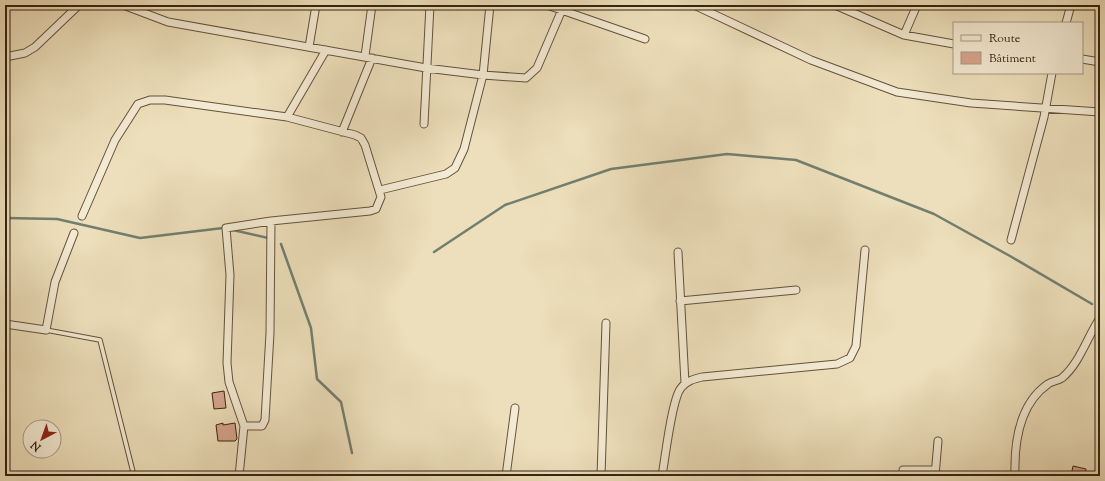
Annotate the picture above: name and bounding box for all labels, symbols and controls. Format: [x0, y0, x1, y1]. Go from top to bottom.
legend [953, 22, 1083, 74]
text: Route [989, 30, 1021, 48]
text: Bâtiment [989, 50, 1036, 68]
north arrow [22, 419, 62, 459]
text: N [27, 437, 45, 455]

